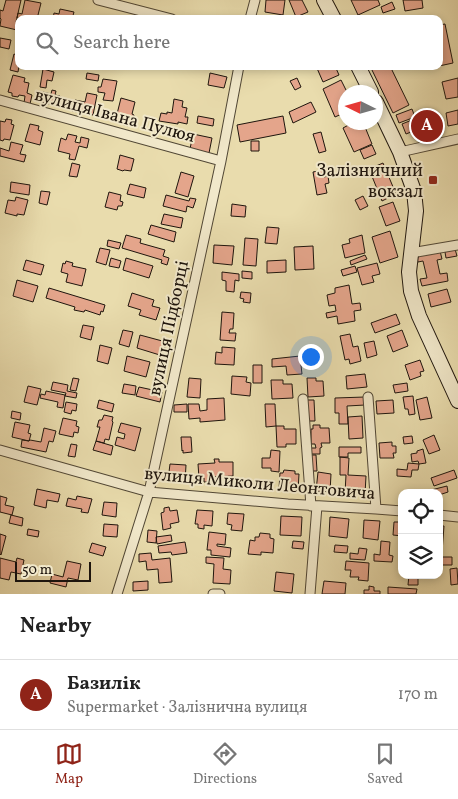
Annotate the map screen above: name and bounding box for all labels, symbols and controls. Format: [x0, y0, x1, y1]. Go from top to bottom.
search box [15, 15, 443, 70]
icon: search [33, 29, 61, 57]
text: Search here [73, 30, 170, 56]
street label: вулиця Івана Пулюя [32, 83, 198, 150]
north arrow [338, 85, 383, 130]
pin: A [411, 107, 443, 145]
place label: Залізничний вокзал [316, 159, 423, 205]
marker: Залізничний вокзал [427, 174, 439, 186]
street label: вулиця Підборці [143, 258, 196, 398]
your location [298, 344, 324, 370]
street label: вулиця Миколи Леонтовича [143, 462, 377, 507]
map controls [398, 489, 443, 579]
button: locate [398, 489, 443, 534]
button: layers [398, 534, 443, 579]
scale bar [15, 559, 91, 582]
text: 50 m [22, 561, 52, 580]
text: Nearby [20, 612, 91, 641]
text: Базилік [67, 671, 141, 697]
text: A [30, 684, 42, 706]
text: 170 m [398, 684, 438, 706]
text: Supermarket · Залізнична вулиця [67, 697, 307, 719]
tab: Map [55, 740, 83, 789]
tab: Directions [193, 740, 257, 789]
tab: Saved [367, 740, 403, 789]

